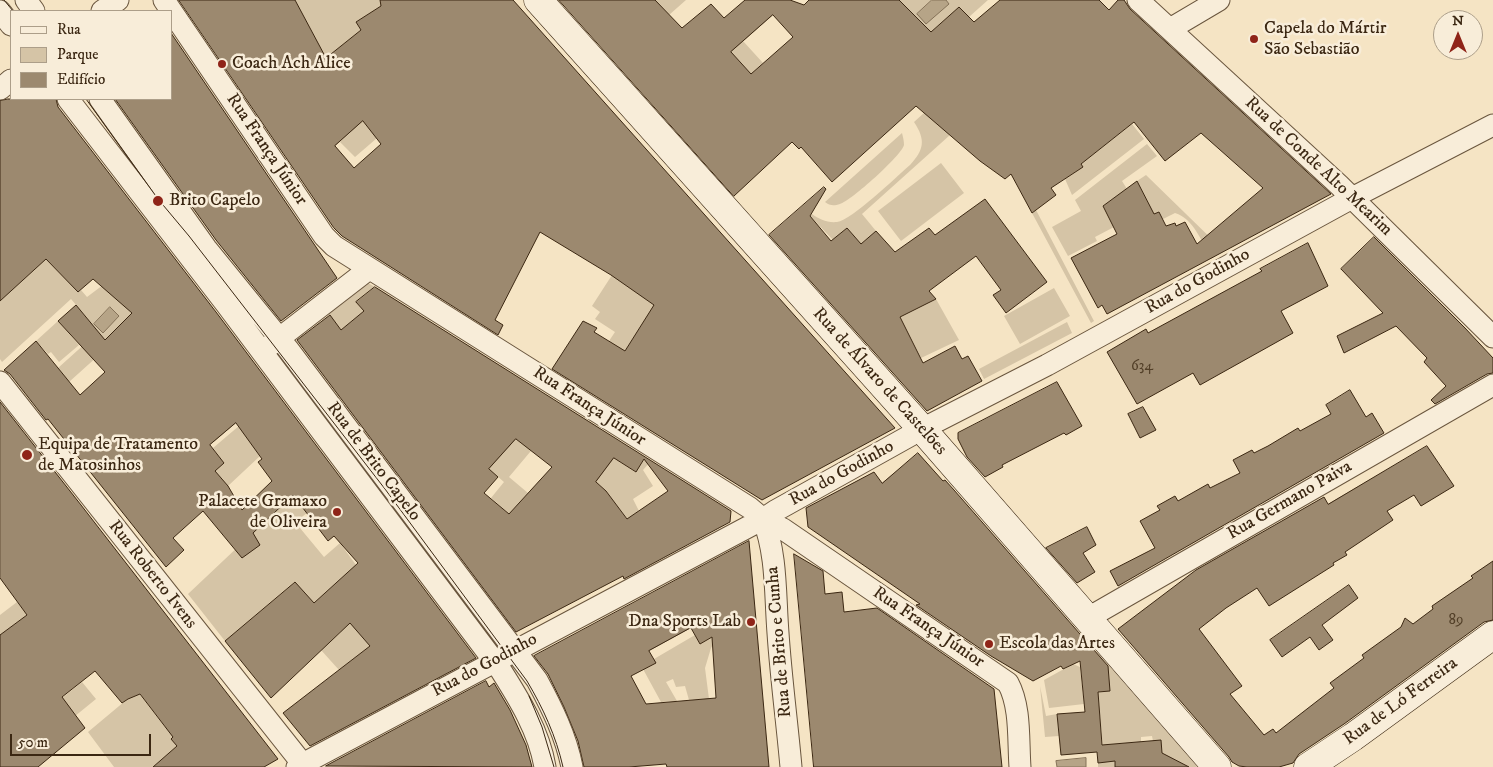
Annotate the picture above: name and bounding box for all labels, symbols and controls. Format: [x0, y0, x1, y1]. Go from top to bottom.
legend [10, 10, 172, 100]
north arrow [1433, 10, 1483, 60]
text: N [1452, 12, 1464, 30]
place label: Capela do Mártir São Sebastião [1264, 18, 1387, 60]
text: Rua [57, 20, 81, 39]
marker: Capela do Mártir São Sebastião [1248, 33, 1260, 45]
text: Parque [57, 45, 98, 64]
place label: Coach Ach Alice [232, 53, 351, 75]
marker: Coach Ach Alice [216, 58, 228, 70]
text: Edifício [57, 70, 105, 89]
street label: Rua França Júnior [221, 90, 311, 210]
street label: Rua de Conde Alto Mearim [1240, 93, 1396, 241]
place label: Brito Capelo [169, 190, 260, 212]
marker: Brito Capelo [151, 194, 165, 208]
street label: Rua do Godinho [1142, 244, 1254, 320]
street label: Rua de Álvaro de Castelões [807, 304, 951, 460]
house number: 634 [1131, 358, 1153, 376]
street label: Rua França Júnior [529, 362, 649, 452]
street label: Rua de Brito Capelo [321, 398, 425, 526]
place label: Equipa de Tratamento de Matosinhos [38, 434, 198, 476]
street label: Rua do Godinho [786, 436, 898, 512]
marker: Equipa de Tratamento de Matosinhos [20, 448, 34, 462]
street label: Rua Germano Paiva [1224, 457, 1356, 545]
place label: Palacete Gramaxo de Oliveira [198, 491, 327, 534]
marker: Palacete Gramaxo de Oliveira [331, 506, 343, 518]
street label: Rua Roberto Ivens [103, 517, 201, 633]
street label: Rua de Brito e Cunha [763, 565, 797, 719]
street label: Rua França Júnior [868, 583, 988, 673]
place label: Dna Sports Lab [628, 611, 741, 633]
house number: 89 [1449, 612, 1463, 630]
marker: Dna Sports Lab [745, 616, 757, 628]
street label: Rua do Godinho [429, 629, 541, 703]
place label: Escola das Artes [999, 633, 1115, 655]
marker: Escola das Artes [983, 638, 995, 650]
street label: Rua de Ló Ferreira [1340, 653, 1462, 751]
scale bar [12, 724, 154, 756]
text: 50 m [18, 733, 48, 752]

